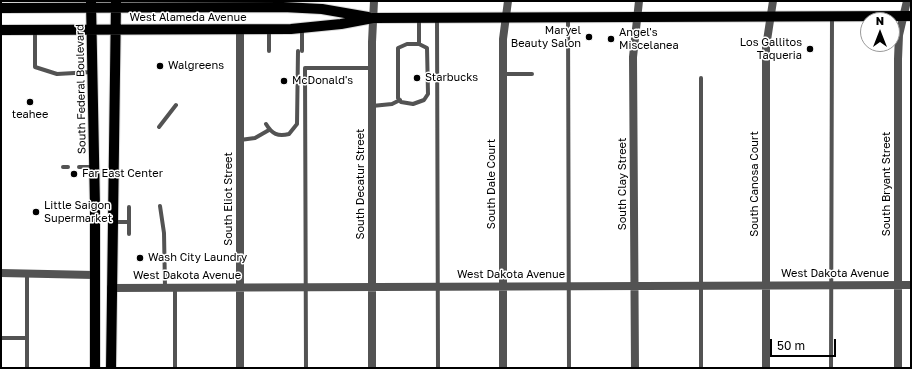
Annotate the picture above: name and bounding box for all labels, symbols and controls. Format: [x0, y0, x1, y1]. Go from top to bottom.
street label: West Alameda Avenue [129, 11, 247, 25]
north arrow [860, 12, 900, 52]
text: N [876, 14, 884, 27]
street label: South Federal Boulevard [73, 24, 89, 154]
place label: Maryel Beauty Salon [511, 24, 581, 50]
place label: Angel's Miscelanea [619, 26, 679, 52]
marker: Maryel Beauty Salon [584, 32, 594, 42]
marker: Angel's Miscelanea [606, 34, 616, 44]
place label: Los Gallitos Taqueria [740, 36, 802, 62]
marker: Los Gallitos Taqueria [805, 44, 815, 54]
place label: Walgreens [168, 59, 224, 73]
marker: Walgreens [155, 61, 165, 71]
place label: Starbucks [425, 71, 478, 85]
marker: Starbucks [412, 73, 422, 83]
place label: McDonald's [292, 74, 353, 88]
marker: McDonald's [279, 76, 289, 86]
marker: teahee [25, 97, 35, 107]
place label: teahee [12, 108, 48, 122]
street label: South Decatur Street [354, 128, 368, 240]
street label: South Canosa Court [748, 131, 762, 237]
street label: South Bryant Street [880, 132, 894, 236]
street label: South Clay Street [616, 138, 630, 230]
street label: South Dale Court [485, 139, 499, 229]
street label: South Eliot Street [222, 152, 236, 246]
place label: Far East Center [82, 167, 163, 181]
marker: Far East Center [69, 169, 79, 179]
place label: Little Saigon Supermarket [44, 199, 112, 225]
marker: Little Saigon Supermarket [31, 207, 41, 217]
place label: Wash City Laundry [148, 251, 247, 265]
marker: Wash City Laundry [135, 253, 145, 263]
street label: West Dakota Avenue [781, 267, 889, 281]
street label: West Dakota Avenue [457, 268, 565, 282]
street label: West Dakota Avenue [133, 269, 241, 283]
scale bar [772, 331, 838, 357]
text: 50 m [777, 338, 805, 353]

